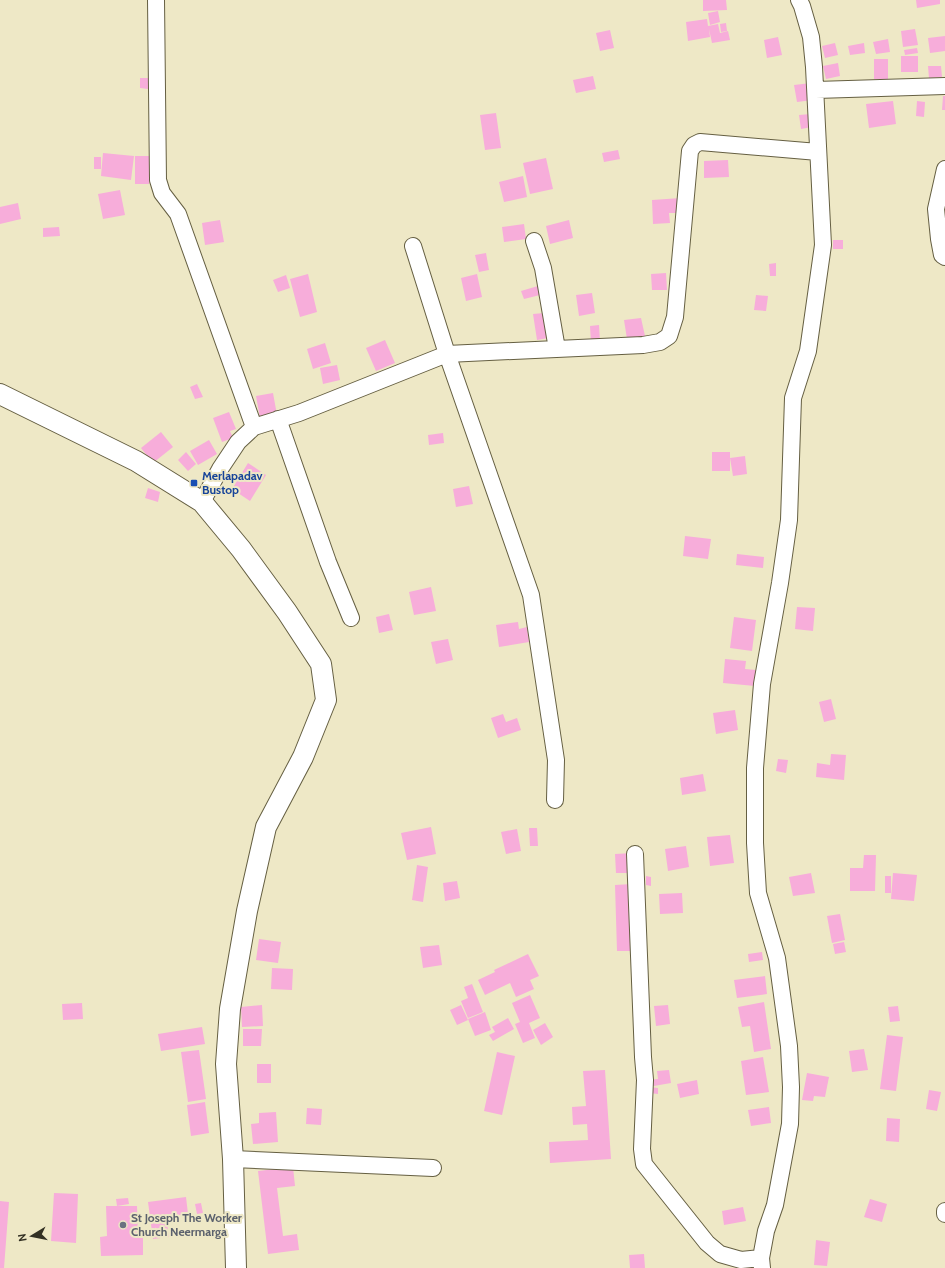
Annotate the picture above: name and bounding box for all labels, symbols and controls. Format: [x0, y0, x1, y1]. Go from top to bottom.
place label: Merlapadav Bustop [202, 468, 263, 497]
marker: Merlapadav Bustop [189, 478, 199, 488]
place label: St Joseph The Worker Church Neermarga [131, 1210, 242, 1239]
north arrow [12, 1216, 52, 1256]
marker: St Joseph The Worker Church Neermarga [118, 1220, 128, 1230]
text: N [15, 1233, 30, 1243]

